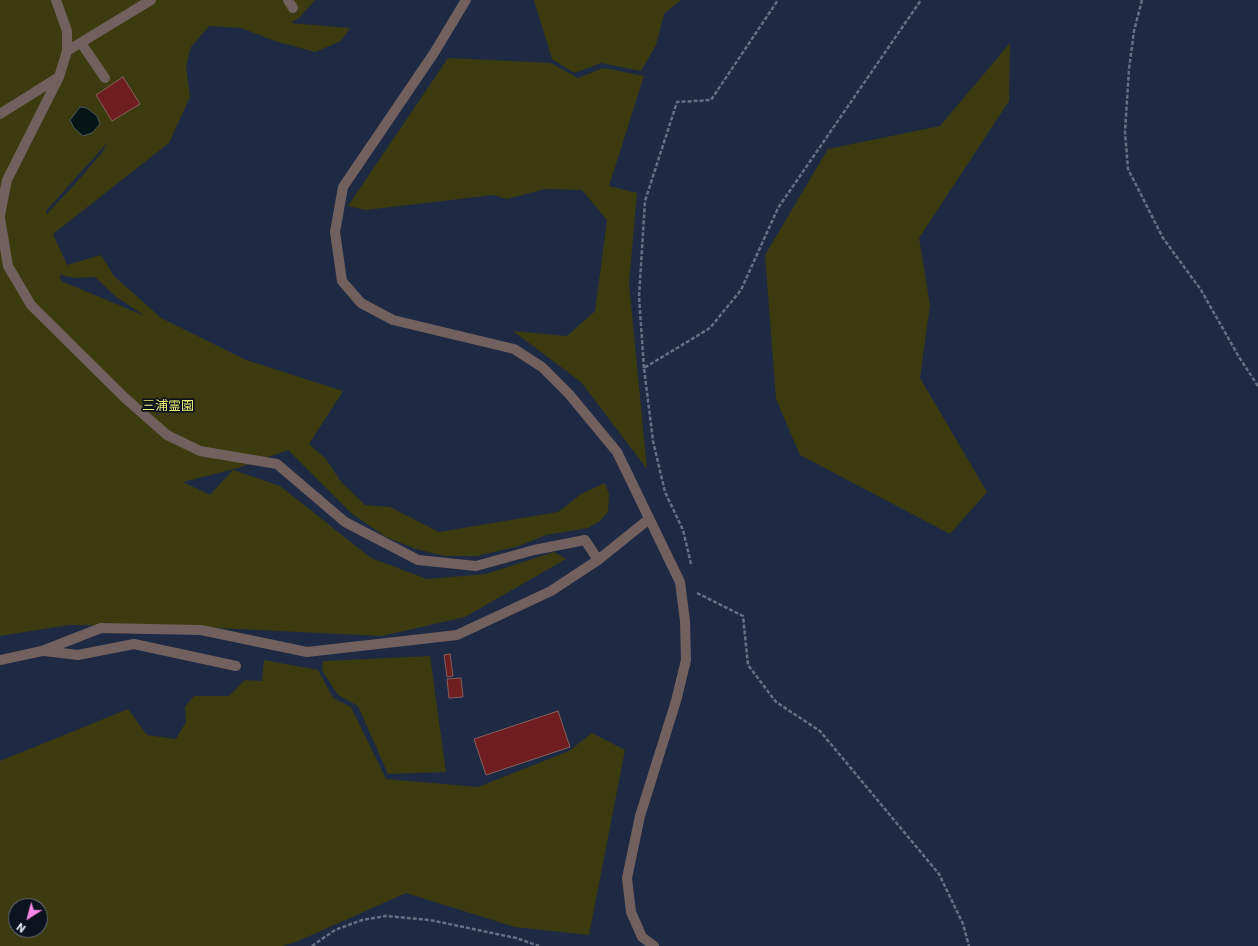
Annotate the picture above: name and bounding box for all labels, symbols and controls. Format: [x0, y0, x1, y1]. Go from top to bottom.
park label: 三浦霊園 [142, 399, 194, 415]
north arrow [8, 898, 48, 938]
text: N [14, 920, 28, 935]

